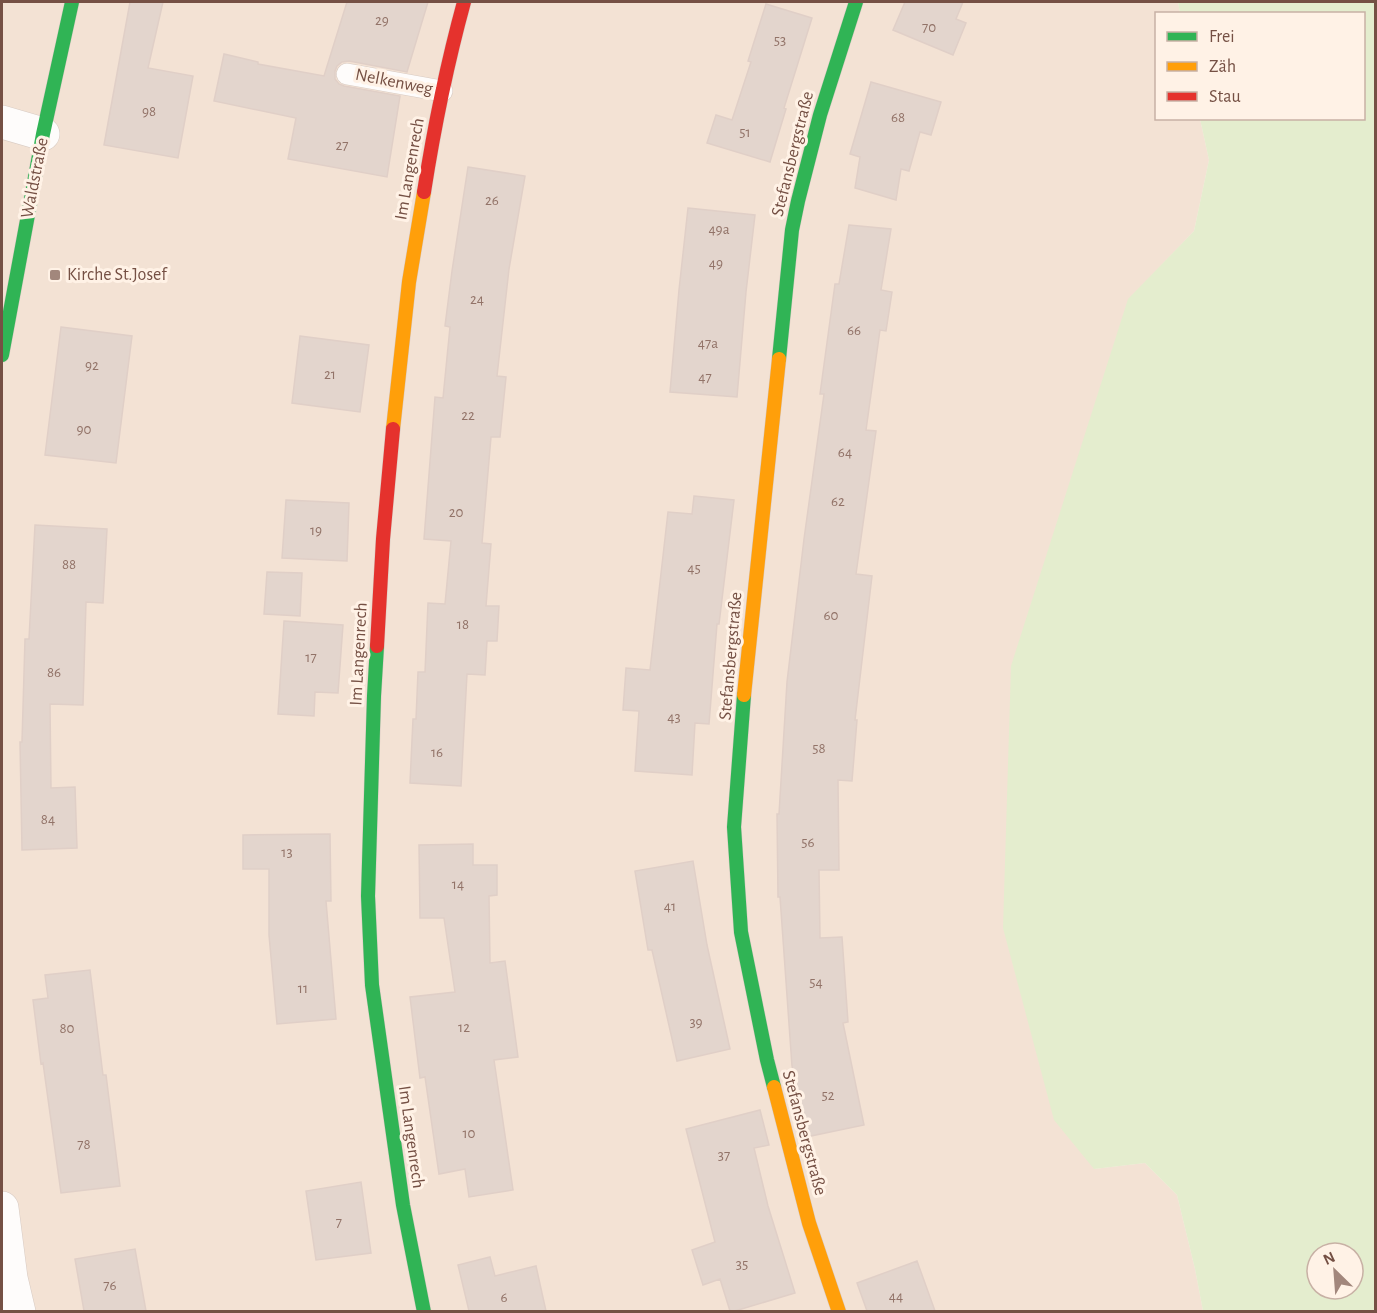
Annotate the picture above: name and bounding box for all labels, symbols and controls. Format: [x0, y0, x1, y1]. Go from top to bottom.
legend [1155, 12, 1365, 120]
house number: 29 [375, 13, 389, 28]
house number: 70 [922, 20, 936, 35]
text: Frei [1209, 28, 1235, 46]
house number: 53 [774, 33, 786, 48]
text: Zäh [1209, 58, 1236, 76]
street label: Nelkenweg [354, 66, 435, 98]
text: Stau [1209, 88, 1241, 106]
street label: Stefansbergstraße [769, 90, 817, 218]
house number: 98 [142, 104, 156, 119]
house number: 68 [891, 110, 905, 125]
street label: Im Langenrech [392, 116, 428, 222]
house number: 51 [739, 125, 751, 140]
street label: Waldstraße [18, 136, 52, 220]
house number: 27 [335, 138, 349, 153]
house number: 26 [485, 193, 499, 208]
house number: 49a [708, 222, 730, 237]
house number: 49 [709, 256, 723, 271]
place label: Kirche St.Josef [67, 266, 168, 284]
marker: Kirche St.Josef [48, 268, 62, 282]
house number: 24 [470, 292, 484, 307]
house number: 66 [847, 323, 861, 338]
house number: 47a [698, 336, 718, 351]
house number: 92 [85, 358, 99, 373]
house number: 21 [324, 367, 336, 382]
house number: 47 [698, 370, 712, 385]
house number: 22 [461, 408, 475, 423]
house number: 90 [77, 422, 92, 437]
house number: 64 [838, 445, 852, 460]
house number: 62 [831, 494, 845, 509]
house number: 20 [449, 505, 463, 520]
house number: 19 [310, 523, 322, 538]
house number: 88 [62, 557, 76, 572]
house number: 45 [687, 561, 701, 576]
street label: Stefansbergstraße [716, 591, 746, 721]
street label: Im Langenrech [347, 602, 371, 706]
house number: 60 [824, 608, 839, 623]
house number: 18 [457, 617, 469, 632]
house number: 17 [305, 650, 317, 665]
house number: 86 [47, 665, 61, 680]
house number: 43 [667, 710, 681, 725]
house number: 58 [812, 741, 826, 756]
house number: 16 [431, 745, 443, 760]
house number: 84 [41, 812, 55, 827]
house number: 56 [801, 835, 815, 850]
house number: 13 [281, 845, 293, 860]
house number: 14 [452, 877, 464, 892]
house number: 41 [664, 899, 676, 914]
house number: 54 [809, 975, 823, 990]
house number: 11 [298, 981, 308, 996]
house number: 39 [689, 1015, 703, 1030]
house number: 12 [458, 1020, 470, 1035]
house number: 80 [59, 1021, 75, 1036]
street label: Stefansbergstraße [779, 1069, 829, 1197]
street label: Im Langenrech [395, 1085, 427, 1189]
house number: 52 [821, 1088, 835, 1103]
house number: 10 [462, 1126, 476, 1141]
house number: 78 [77, 1137, 91, 1152]
house number: 37 [718, 1148, 730, 1163]
house number: 7 [336, 1215, 342, 1230]
north arrow [1305, 1241, 1365, 1301]
text: N [1321, 1249, 1338, 1268]
house number: 35 [736, 1257, 748, 1272]
house number: 76 [103, 1278, 117, 1293]
house number: 44 [889, 1289, 903, 1304]
house number: 6 [500, 1290, 508, 1305]

